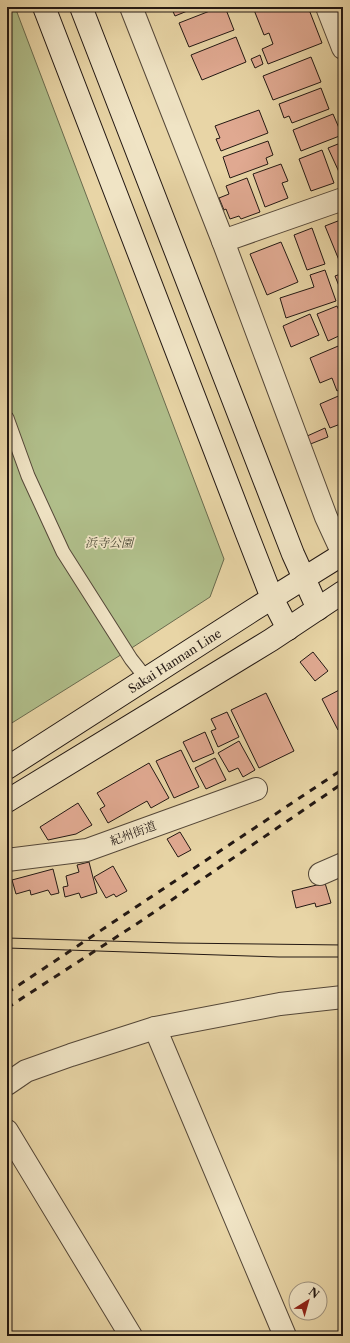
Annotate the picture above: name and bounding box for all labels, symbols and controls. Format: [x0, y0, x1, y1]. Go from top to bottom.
park label: 浜寺公園 [85, 535, 135, 550]
street label: Sakai Hannan Line [125, 625, 224, 696]
street label: 紀州街道 [108, 818, 158, 848]
north arrow [288, 1281, 328, 1321]
text: N [306, 1285, 322, 1302]

